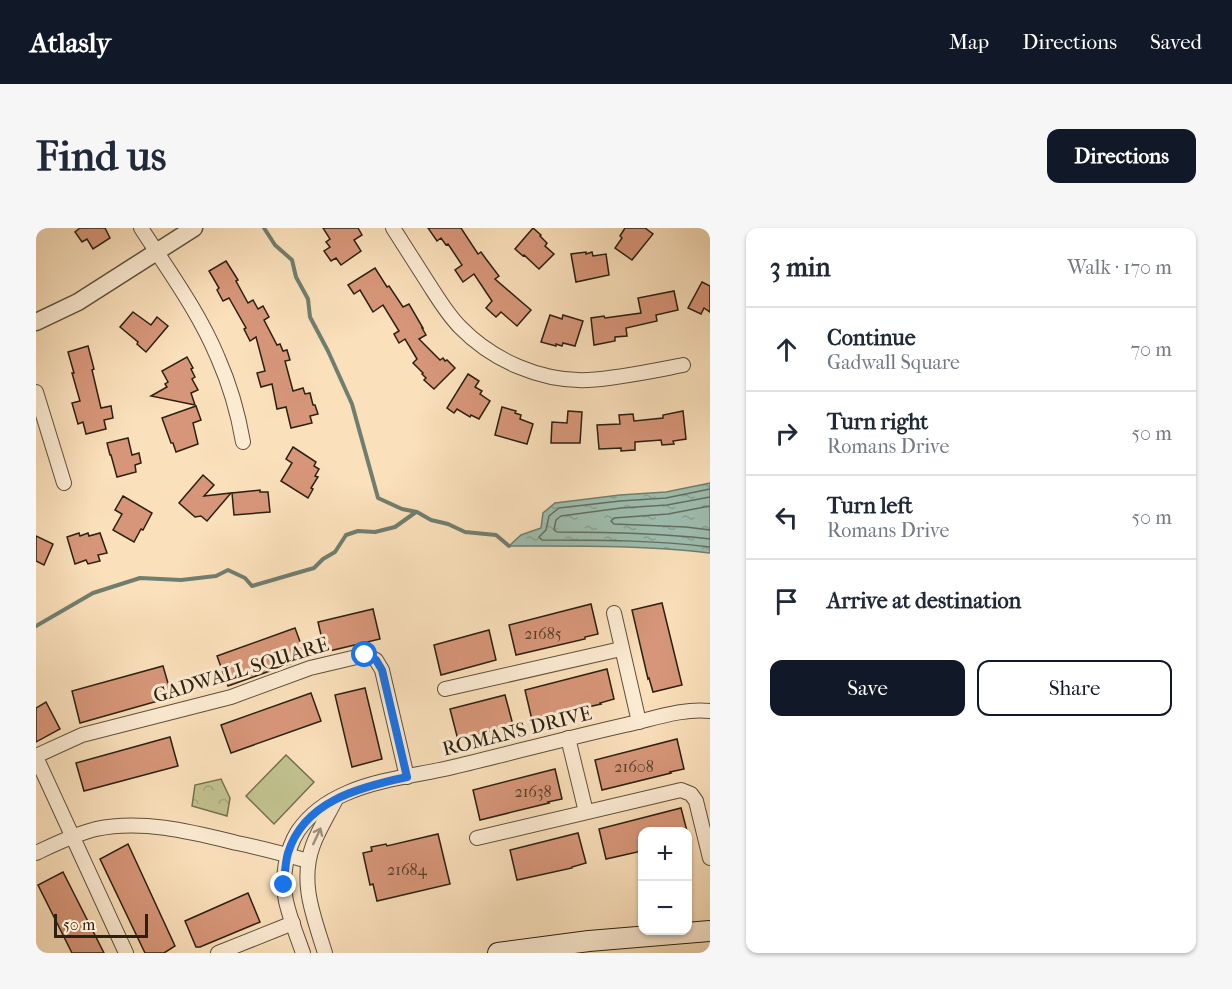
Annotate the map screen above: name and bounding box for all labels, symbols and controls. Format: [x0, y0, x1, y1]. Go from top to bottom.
text: Atlasly [30, 26, 111, 59]
text: Map [949, 30, 989, 54]
text: Directions [1022, 30, 1117, 54]
text: Saved [1150, 30, 1202, 54]
button: Directions [1047, 129, 1196, 183]
text: Find us [36, 132, 166, 181]
text: 3 min [770, 252, 831, 283]
text: Walk · 170 m [1067, 256, 1172, 279]
text: Continue [827, 325, 916, 351]
icon: ahead [770, 333, 803, 366]
text: 70 m [1130, 338, 1172, 361]
text: Gadwall Square [827, 351, 960, 374]
text: Turn right [827, 409, 928, 435]
icon: right [770, 417, 803, 450]
text: 50 m [1131, 422, 1172, 445]
text: Romans Drive [827, 435, 949, 458]
text: Turn left [827, 493, 913, 519]
icon: left [770, 501, 803, 534]
text: 50 m [1131, 506, 1172, 529]
text: Romans Drive [827, 519, 949, 542]
icon: arrive [770, 585, 803, 618]
text: Arrive at destination [827, 588, 1021, 614]
house number: 21685 [524, 624, 562, 643]
street label: GADWALL SQUARE [150, 632, 332, 708]
route start [351, 641, 377, 667]
button: Save [770, 660, 965, 716]
button: Share [977, 660, 1172, 716]
street label: ROMANS DRIVE [440, 701, 594, 761]
house number: 21608 [614, 757, 654, 776]
house number: 21638 [514, 782, 552, 801]
one-way arrow [312, 827, 324, 845]
map controls [638, 827, 692, 935]
button: + [638, 827, 692, 881]
house number: 21684 [387, 860, 428, 879]
route end [270, 871, 296, 897]
button: − [638, 881, 692, 935]
scale bar [54, 911, 148, 938]
text: 50 m [63, 915, 95, 934]

